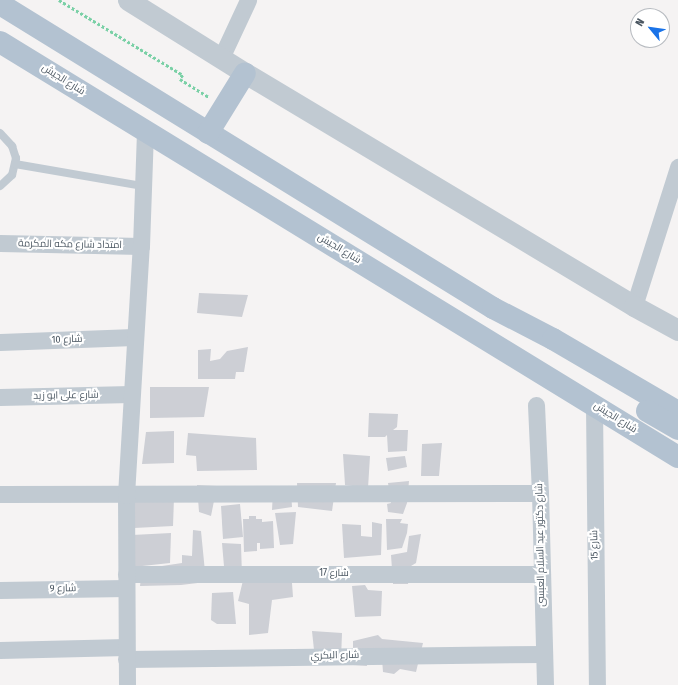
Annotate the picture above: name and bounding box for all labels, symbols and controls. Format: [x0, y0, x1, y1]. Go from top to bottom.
north arrow [630, 8, 670, 48]
text: N [633, 16, 647, 28]
street label: شارع الجيش [39, 62, 87, 98]
street label: شارع الجيش [315, 231, 363, 267]
street label: امتداد شارع مكه المكرمة [18, 238, 122, 252]
street label: شارع 10 [51, 333, 83, 347]
street label: شارع على ابو زيد [33, 389, 99, 403]
street label: شارع الجيش [591, 400, 639, 436]
street label: شارع دكتور عبد السلام العبسى [534, 483, 548, 607]
street label: شارع 15 [589, 530, 601, 560]
street label: شارع 17 [319, 568, 349, 580]
street label: شارع 9 [50, 583, 76, 595]
street label: شارع البكري [311, 650, 359, 662]

